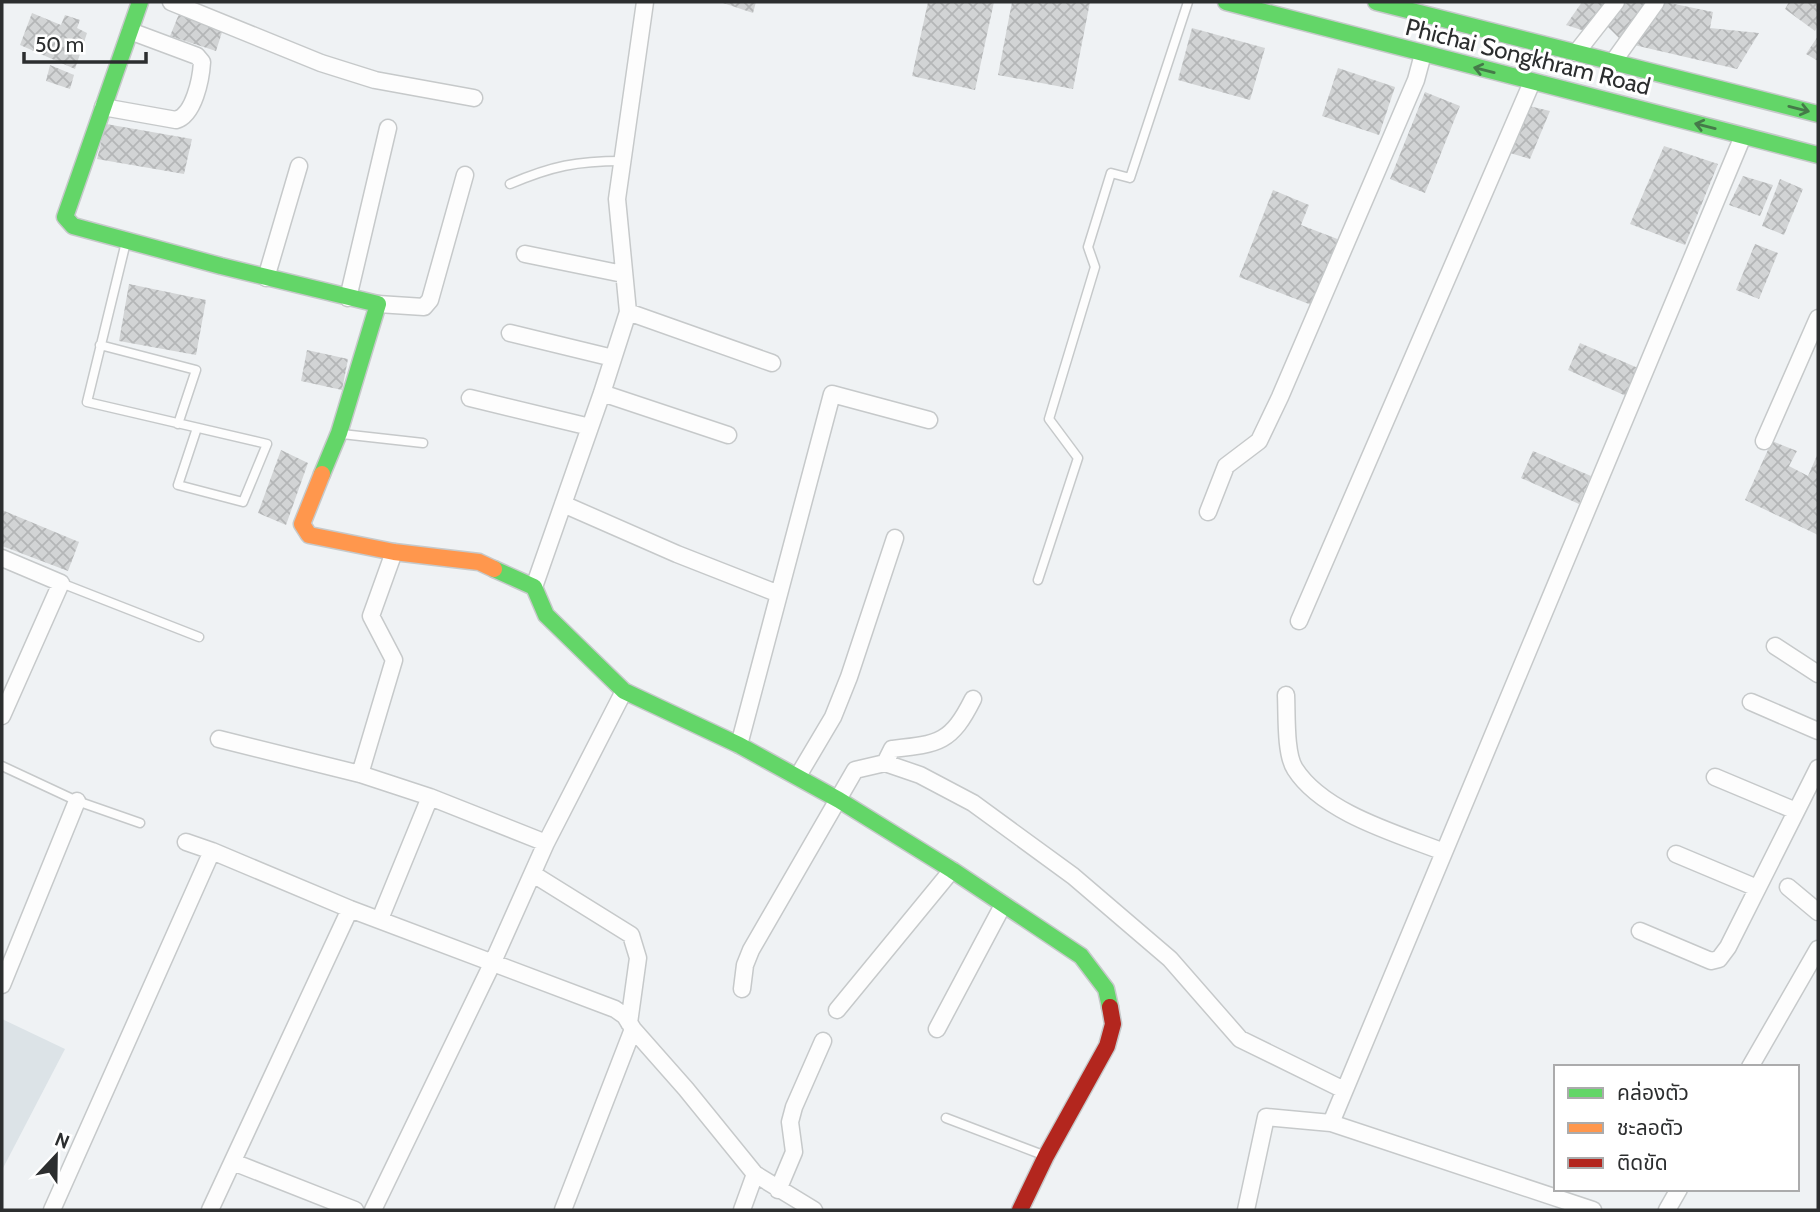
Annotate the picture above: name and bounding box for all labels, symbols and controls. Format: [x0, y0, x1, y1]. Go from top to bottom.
street label: Phichai Songkhram Road [1403, 12, 1654, 101]
scale bar [24, 21, 147, 65]
text: 50 m [35, 32, 84, 57]
one-way arrow [1473, 63, 1496, 76]
one-way arrow [1787, 103, 1810, 116]
one-way arrow [1694, 119, 1717, 132]
legend [1554, 1065, 1799, 1191]
text: คล่องตัว [1617, 1080, 1689, 1105]
text: ชะลอตัว [1617, 1115, 1683, 1140]
north arrow [21, 1121, 91, 1191]
text: N [52, 1128, 73, 1154]
text: ติดขัด [1617, 1150, 1668, 1175]

